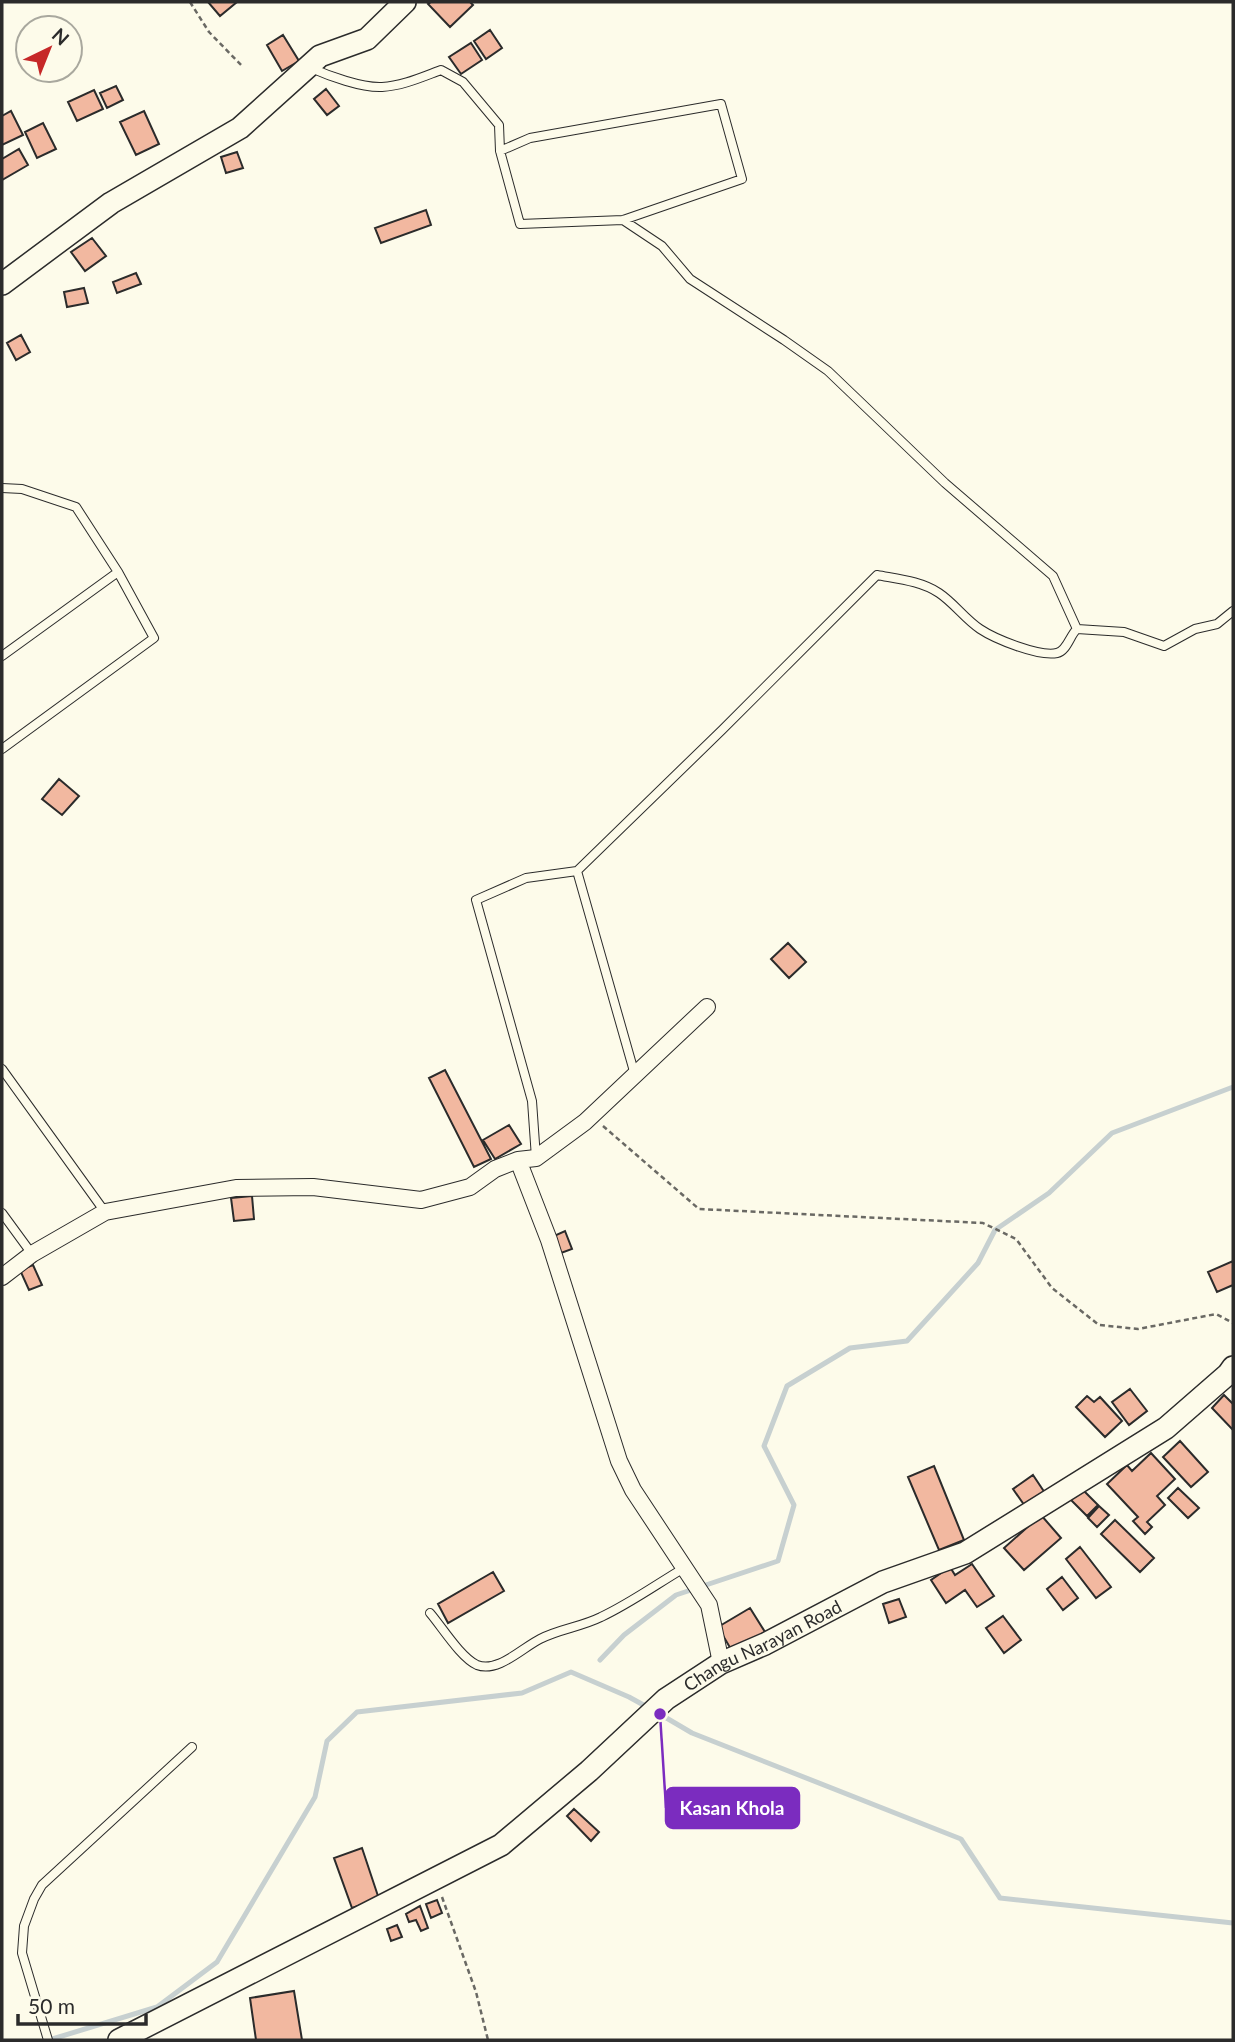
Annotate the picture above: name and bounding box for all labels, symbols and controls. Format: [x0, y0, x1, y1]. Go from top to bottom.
north arrow [14, 14, 84, 84]
text: N [48, 23, 74, 50]
street label: Changu Narayan Road [679, 1595, 845, 1696]
callout: Kasan Khola [666, 1788, 799, 1828]
text: Kasan Khola [680, 1796, 785, 1819]
scale bar [18, 1982, 145, 2026]
text: 50 m [28, 1993, 75, 2018]

